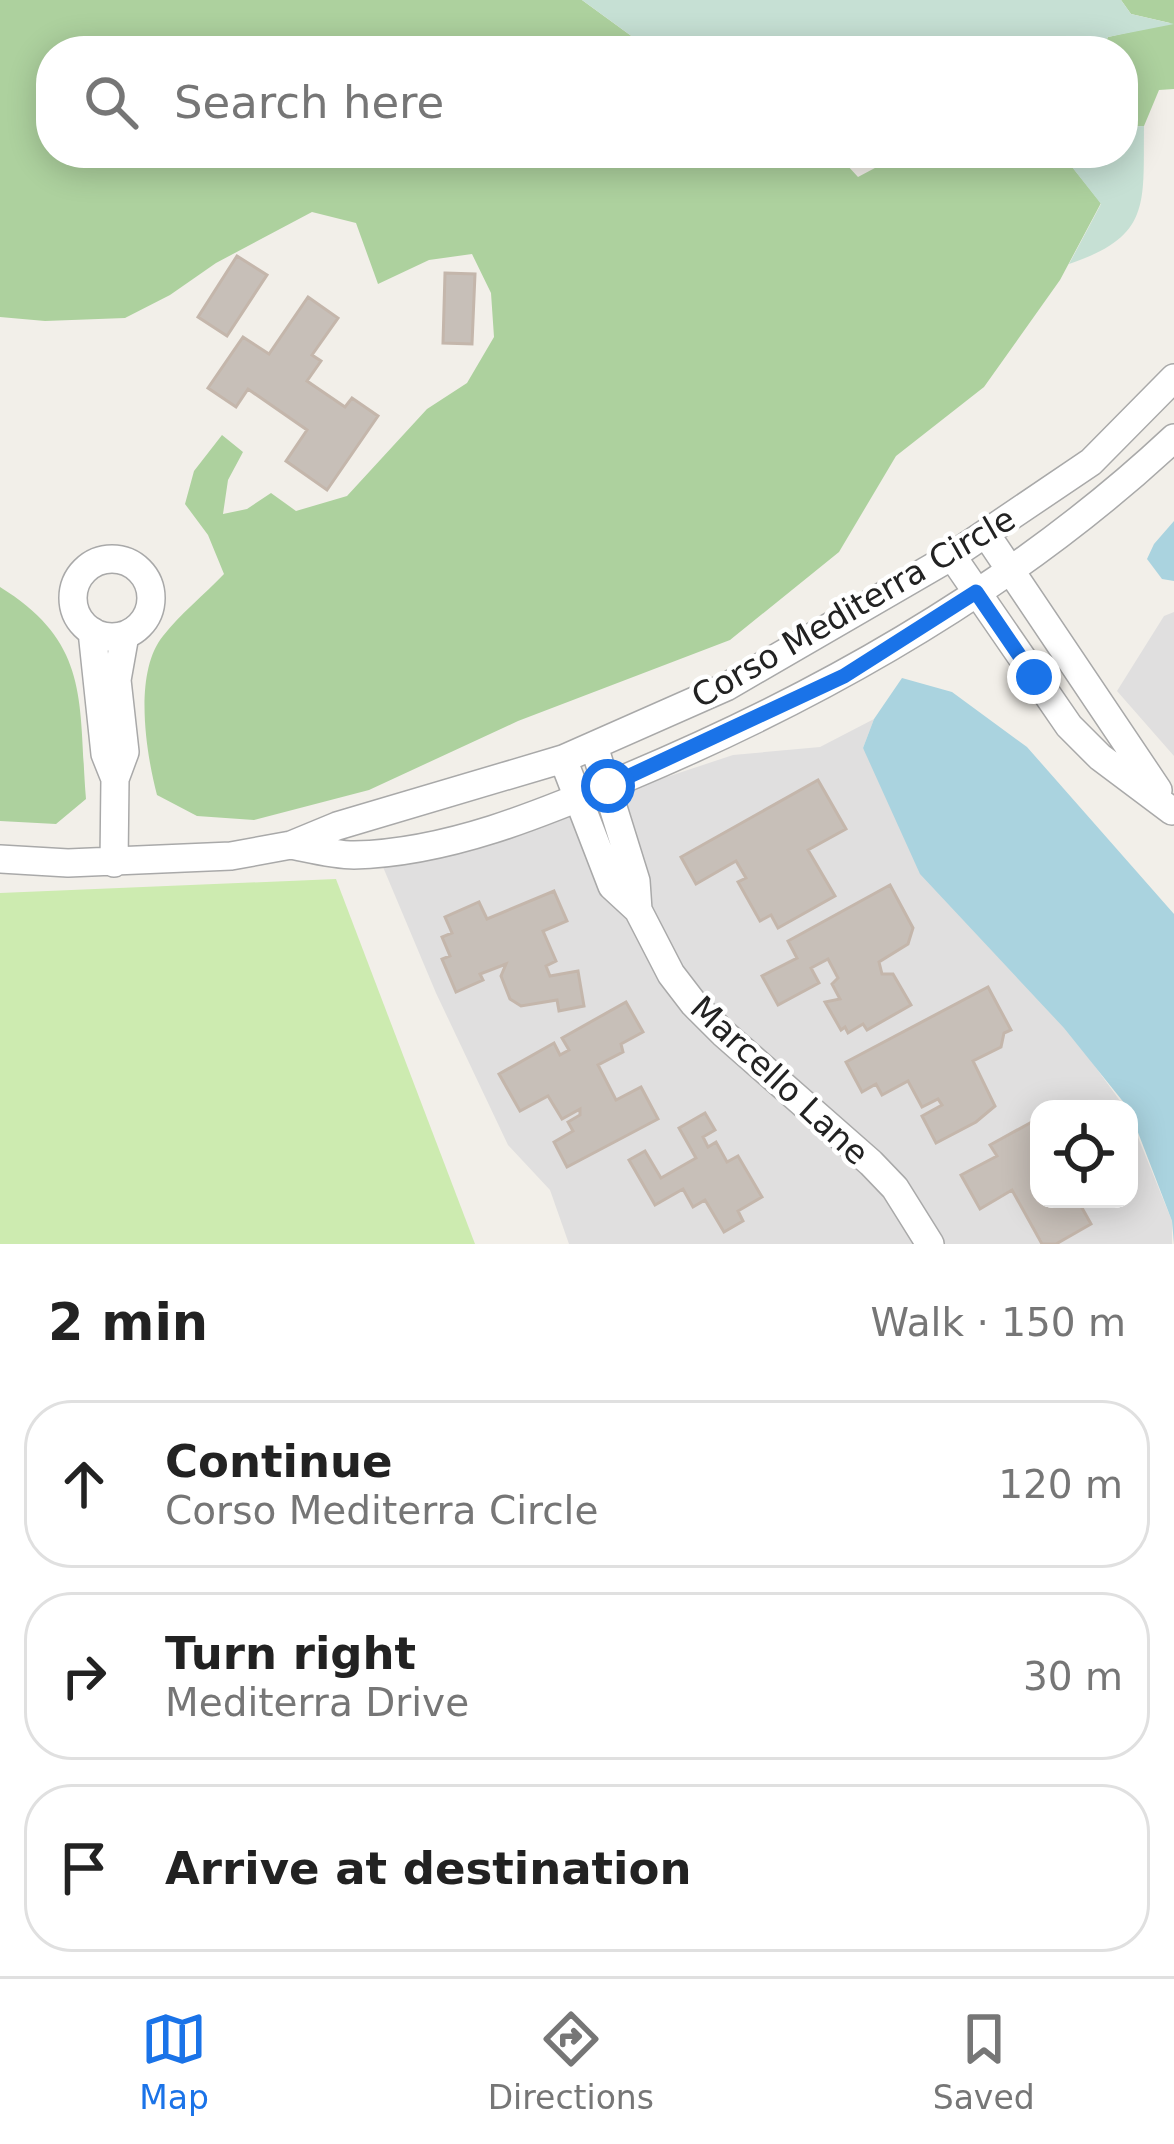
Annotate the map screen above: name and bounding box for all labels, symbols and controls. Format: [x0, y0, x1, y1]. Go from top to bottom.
search box [36, 36, 1138, 168]
icon: search [78, 69, 144, 135]
text: Search here [174, 76, 444, 129]
street label: Corso Mediterra Circle [685, 499, 1022, 716]
route end [1007, 650, 1061, 704]
route start [581, 759, 635, 813]
street label: Marcello Lane [683, 988, 877, 1173]
map controls [1030, 1100, 1138, 1208]
button: locate [1030, 1100, 1138, 1208]
text: 2 min [48, 1293, 208, 1352]
text: Walk · 150 m [871, 1300, 1126, 1345]
text: Continue [165, 1435, 393, 1488]
icon: ahead [51, 1451, 117, 1517]
text: 120 m [998, 1462, 1123, 1507]
text: Corso Mediterra Circle [165, 1488, 598, 1533]
text: Turn right [165, 1627, 416, 1680]
icon: right [51, 1643, 117, 1709]
text: 30 m [1023, 1654, 1123, 1699]
text: Mediterra Drive [165, 1680, 469, 1725]
icon: arrive [51, 1835, 117, 1901]
text: Arrive at destination [165, 1842, 691, 1895]
tab: Map [139, 2006, 209, 2117]
tab: Directions [488, 2006, 654, 2117]
tab: Saved [933, 2006, 1035, 2117]

